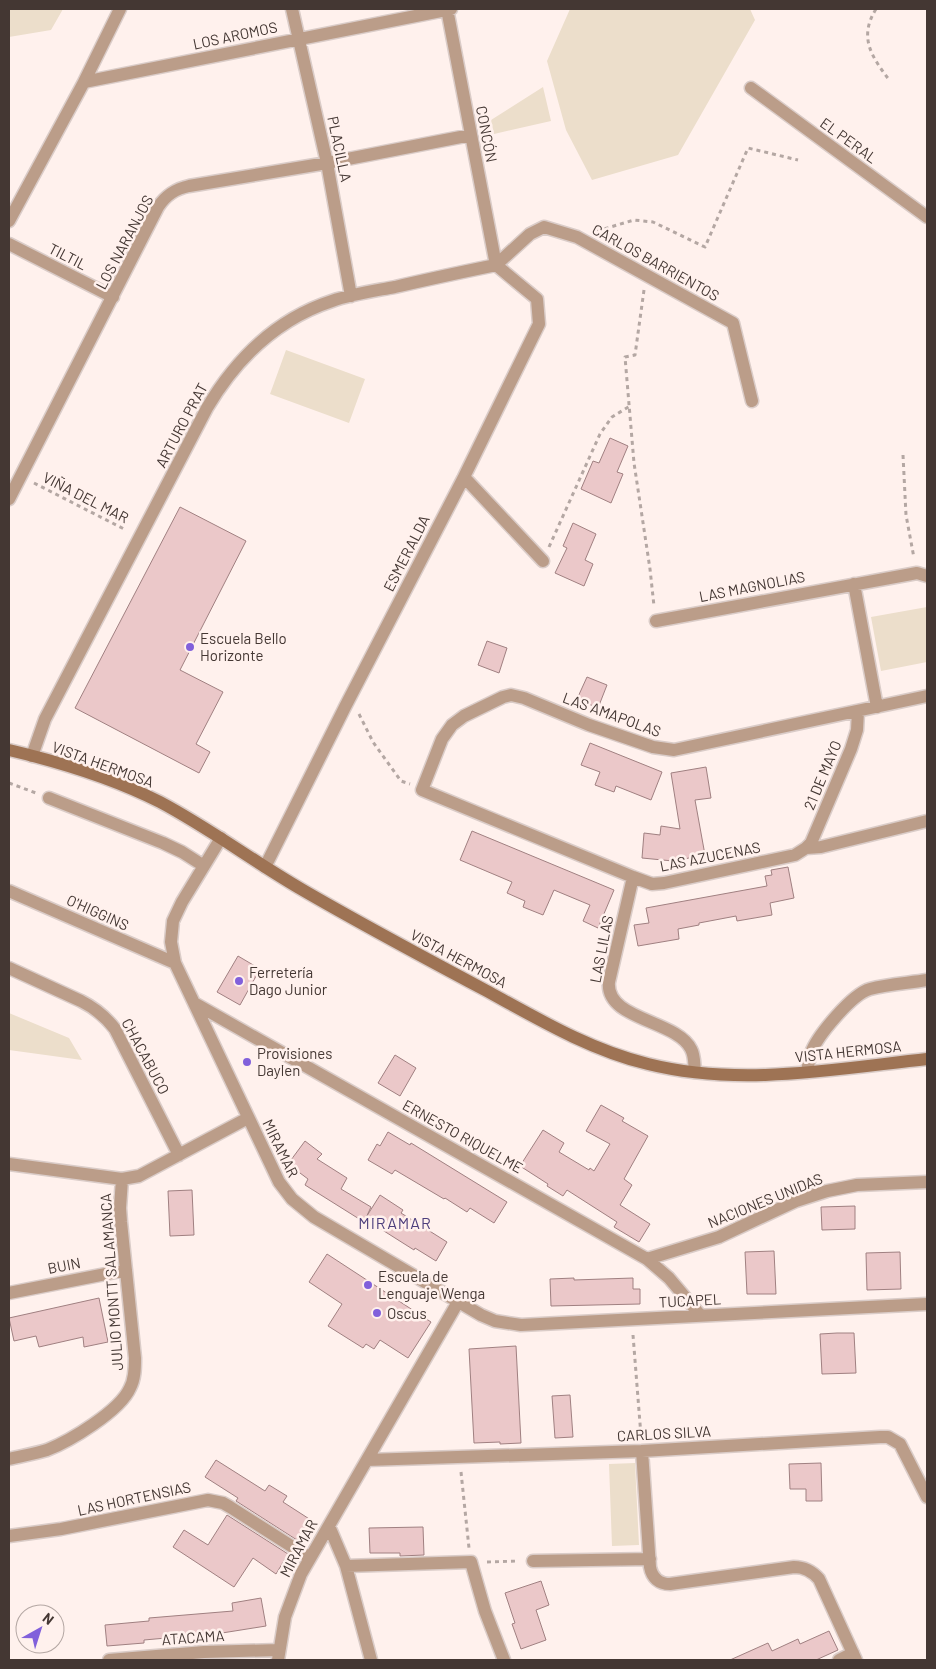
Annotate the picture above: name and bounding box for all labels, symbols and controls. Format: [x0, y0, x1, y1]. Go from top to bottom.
street label: LOS AROMOS [191, 17, 279, 53]
street label: CONCÓN [473, 104, 501, 164]
street label: EL PERAL [817, 113, 881, 167]
street label: PLACILLA [324, 114, 356, 184]
street label: LOS NARANJOS [92, 192, 156, 292]
street label: CARLOS BARRIENTOS [589, 220, 723, 304]
street label: TILTIL [46, 239, 90, 273]
street label: ARTURO PRAT [151, 380, 211, 470]
street label: VIÑA DEL MAR [40, 468, 132, 526]
street label: ESMERALDA [379, 512, 433, 594]
street label: LAS MAGNOLIAS [698, 567, 806, 605]
place label: Escuela Bello Horizonte [200, 629, 287, 664]
marker: Escuela Bello Horizonte [184, 641, 196, 653]
street label: LAS AMAPOLAS [560, 688, 664, 740]
street label: VISTA HERMOSA [50, 737, 156, 791]
street label: 21 DE MAYO [799, 738, 845, 812]
street label: LAS AZUCENAS [658, 837, 762, 875]
street label: O'HIGGINS [64, 890, 132, 934]
street label: LAS LILAS [586, 914, 616, 984]
street label: VISTA HERMOSA [408, 925, 510, 991]
place label: Ferretería Dago Junior [249, 963, 328, 998]
marker: Ferretería Dago Junior [233, 975, 245, 987]
street label: CHACABUCO [118, 1015, 174, 1097]
street label: VISTA HERMOSA [794, 1036, 902, 1066]
place label: Provisiones Daylen [257, 1044, 332, 1079]
marker: Provisiones Daylen [241, 1056, 253, 1068]
street label: ERNESTO RIQUELME [400, 1095, 526, 1177]
street label: MIRAMAR [259, 1116, 303, 1180]
street label: NACIONES UNIDAS [705, 1169, 825, 1231]
street label: JULIO MONTT SALAMANCA [96, 1193, 126, 1371]
district label: MIRAMAR [358, 1213, 432, 1232]
street label: BUIN [46, 1253, 82, 1277]
place label: Escuela de Lenguaje Wenga [378, 1267, 485, 1302]
marker: Escuela de Lenguaje Wenga [362, 1279, 374, 1291]
street label: TUCAPEL [658, 1289, 722, 1311]
place label: Oscus [387, 1304, 427, 1322]
marker: Oscus [371, 1307, 383, 1319]
street label: CARLOS SILVA [616, 1422, 712, 1444]
street label: LAS HORTENSIAS [76, 1477, 192, 1519]
street label: MIRAMAR [275, 1516, 321, 1580]
north arrow [15, 1604, 65, 1654]
text: N [40, 1609, 57, 1628]
street label: ATACAMA [161, 1626, 225, 1648]

